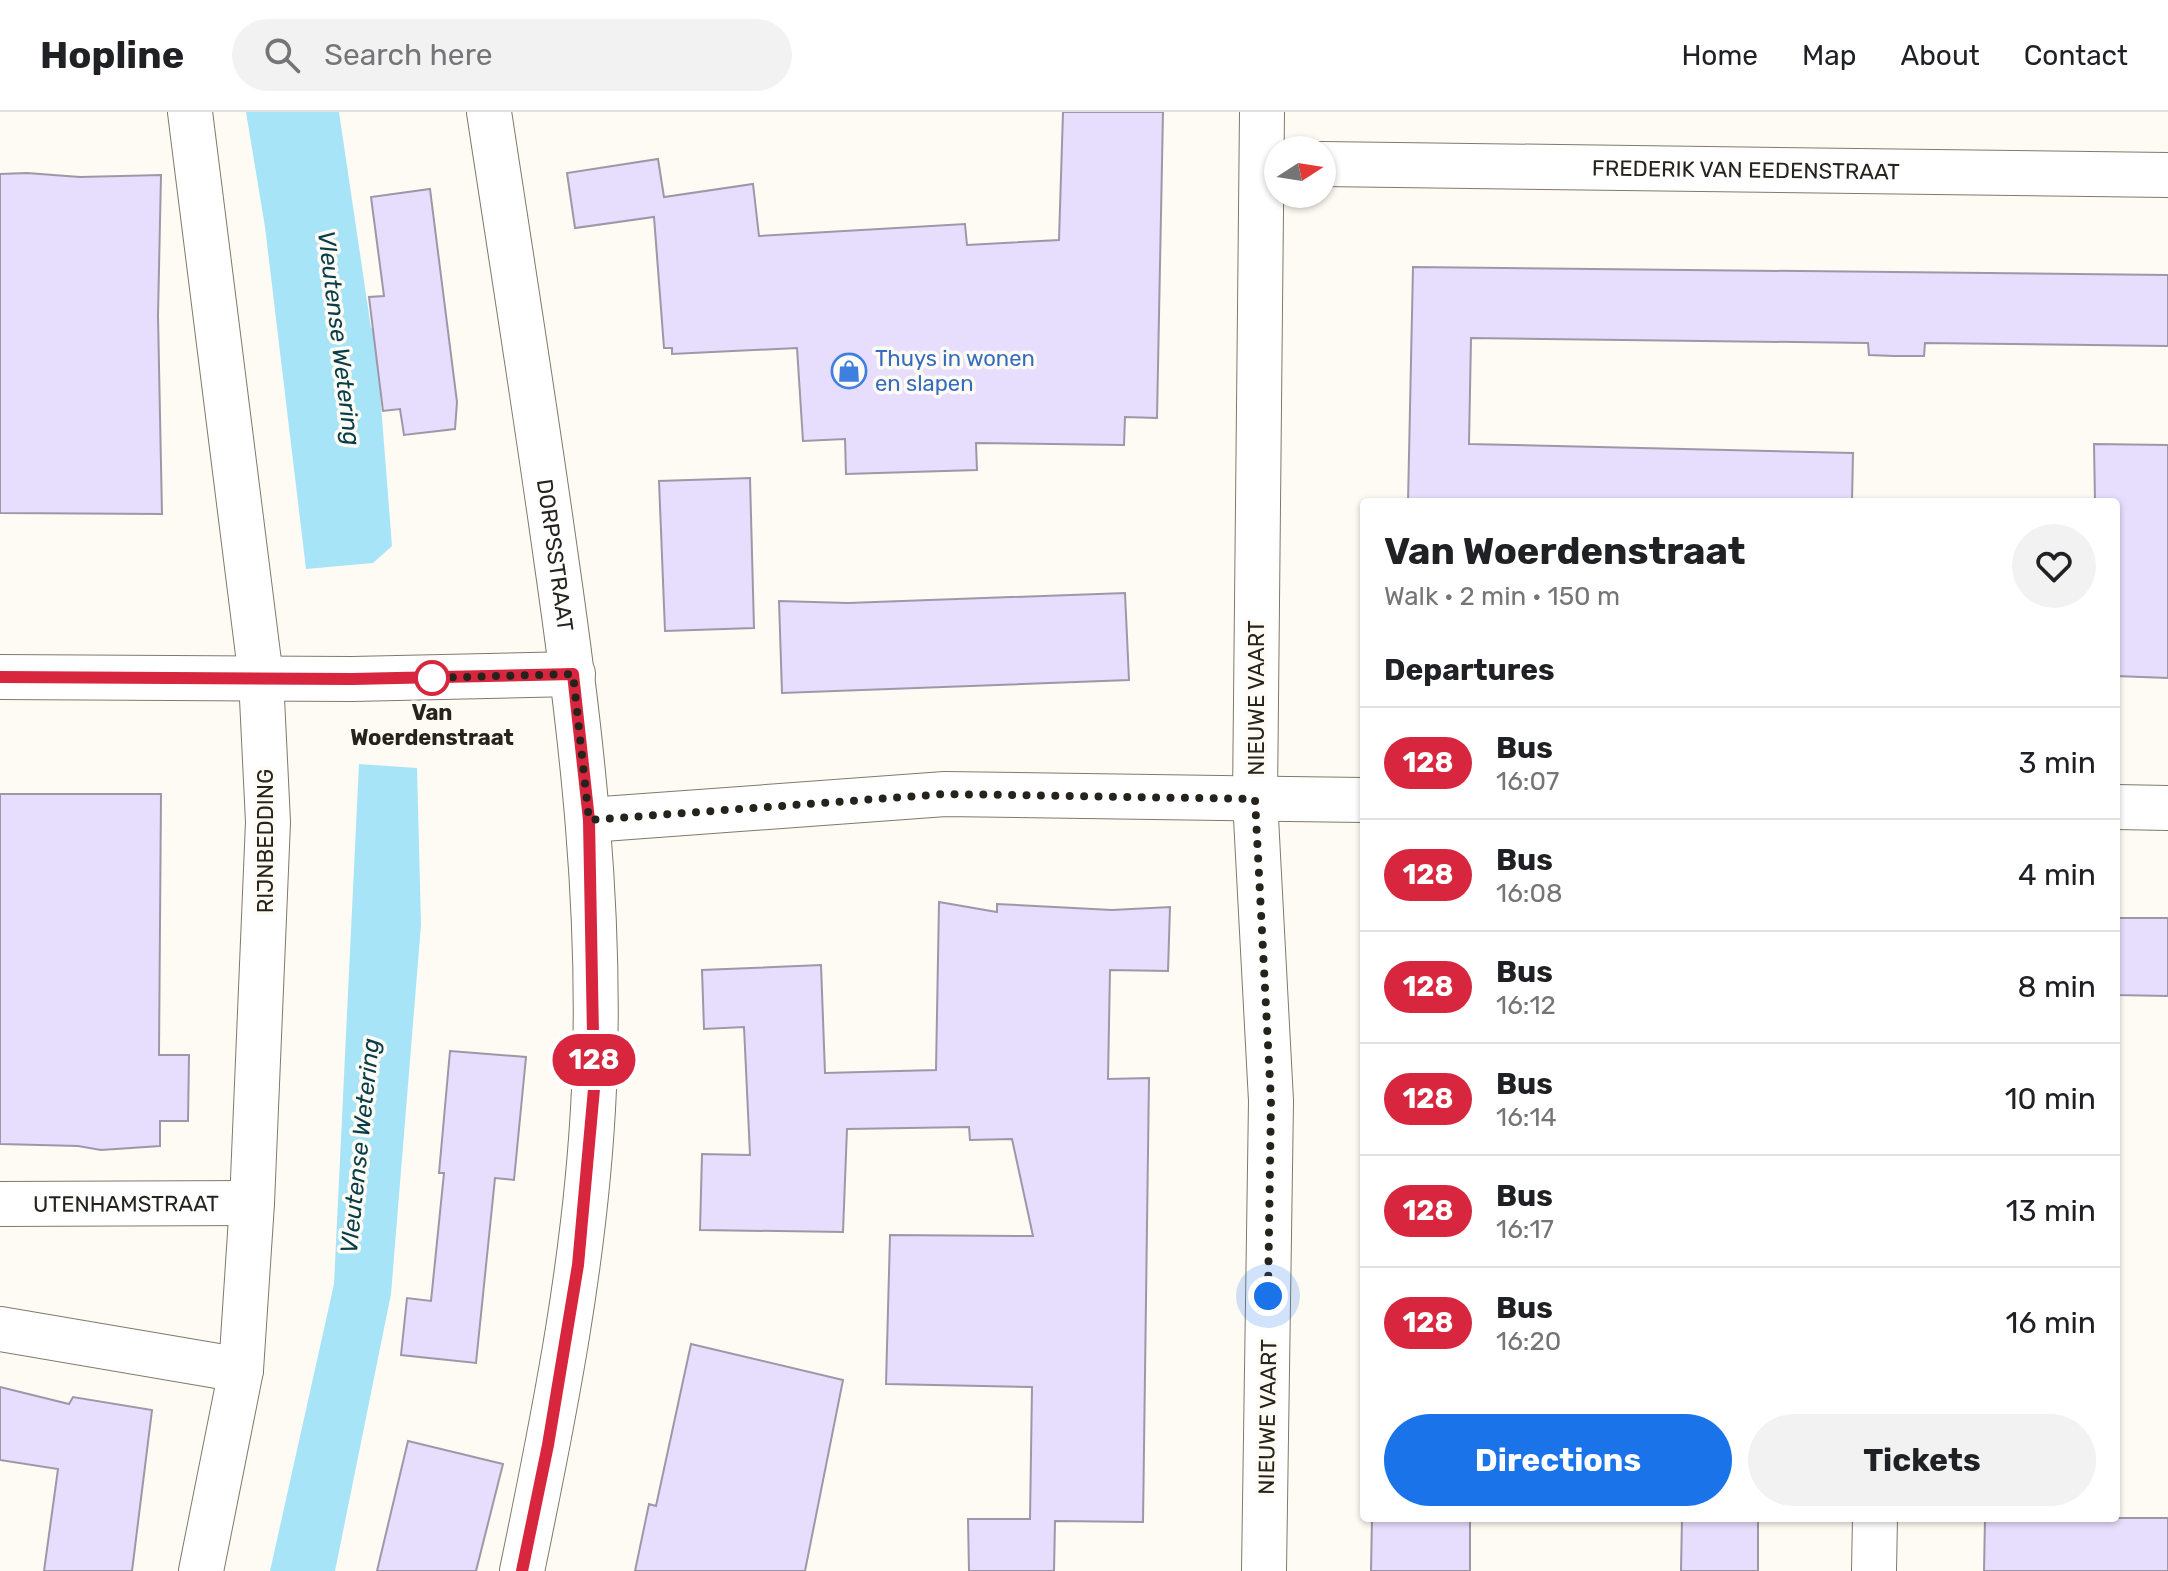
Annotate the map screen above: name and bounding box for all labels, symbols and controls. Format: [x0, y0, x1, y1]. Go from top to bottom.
search box [232, 19, 792, 91]
text: Hopline [40, 32, 184, 78]
icon: search [260, 33, 304, 77]
text: Search here [324, 37, 493, 73]
text: Home [1681, 39, 1758, 72]
text: Map [1802, 39, 1856, 72]
text: About [1900, 39, 1980, 72]
text: Contact [2024, 39, 2128, 72]
north arrow [1264, 136, 1336, 208]
map controls [1264, 136, 1336, 208]
street label: FREDERIK VAN EEDENSTRAAT [1592, 155, 1900, 186]
water label: Vleutense Wetering [312, 229, 366, 447]
place label: Thuys in wonen en slapen [875, 345, 1035, 397]
shop icon: Thuys in wonen en slapen [830, 352, 868, 390]
street label: DORPSSTRAAT [531, 477, 579, 633]
button: heart [2012, 524, 2096, 608]
text: Van Woerdenstraat [1384, 528, 1745, 574]
text: Walk · 2 min · 150 m [1384, 581, 1620, 612]
street label: NIEUWE VAART [1243, 620, 1270, 776]
text: Departures [1384, 652, 1555, 688]
marker: Van Woerdenstraat [415, 661, 449, 695]
place label: Van Woerdenstraat [350, 699, 514, 751]
text: Bus [1496, 730, 1553, 766]
text: 3 min [2019, 745, 2096, 781]
text: 128 [1402, 746, 1454, 779]
text: 16:07 [1496, 766, 1559, 797]
street label: RIJNBEDDING [252, 769, 279, 913]
text: Bus [1496, 842, 1553, 878]
text: 4 min [2018, 857, 2096, 893]
text: 128 [1402, 858, 1454, 891]
text: 16:08 [1496, 878, 1563, 909]
text: Bus [1496, 954, 1553, 990]
text: 8 min [2017, 969, 2096, 1005]
text: 128 [1402, 970, 1454, 1003]
text: 16:12 [1496, 990, 1556, 1021]
line badge: 128 [548, 1034, 640, 1086]
water label: Vleutense Wetering [335, 1037, 385, 1255]
text: 128 [568, 1043, 620, 1076]
text: Bus [1496, 1066, 1553, 1102]
text: 10 min [2005, 1081, 2096, 1117]
text: 128 [1402, 1082, 1454, 1115]
text: 16:14 [1496, 1102, 1557, 1133]
text: Bus [1496, 1178, 1553, 1214]
street label: UTENHAMSTRAAT [33, 1190, 219, 1218]
text: 13 min [2006, 1193, 2096, 1229]
text: 128 [1402, 1194, 1454, 1227]
text: 16:17 [1496, 1214, 1554, 1245]
your location [1248, 1276, 1288, 1316]
text: Bus [1496, 1290, 1553, 1326]
text: 16 min [2006, 1305, 2096, 1341]
text: 128 [1402, 1306, 1454, 1339]
text: 16:20 [1496, 1326, 1561, 1357]
street label: NIEUWE VAART [1253, 1339, 1282, 1495]
button: Directions [1384, 1414, 1732, 1506]
button: Tickets [1748, 1414, 2096, 1506]

